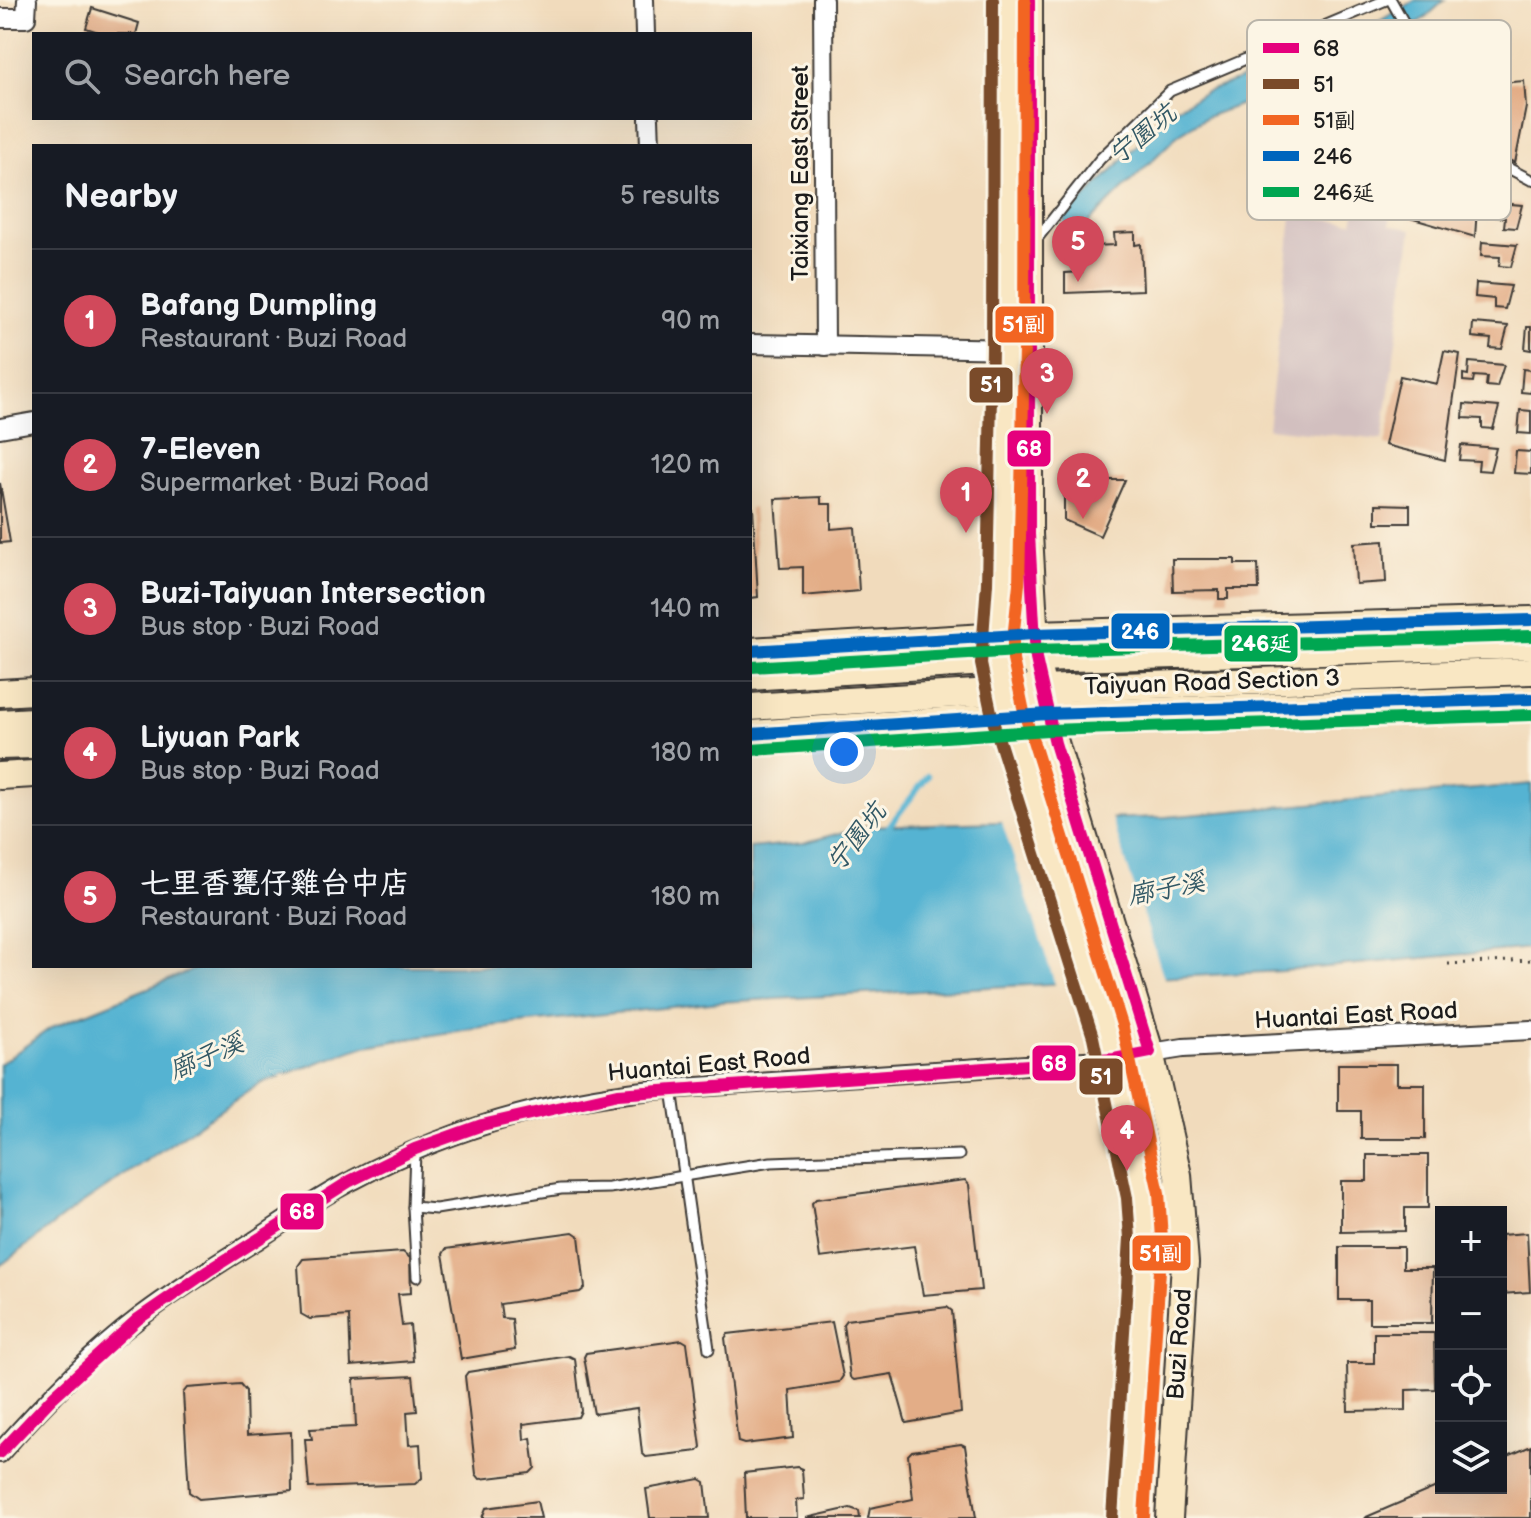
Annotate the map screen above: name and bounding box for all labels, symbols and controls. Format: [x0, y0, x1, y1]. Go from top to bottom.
legend [1247, 20, 1511, 220]
search box [32, 32, 752, 120]
text: 68 [1313, 36, 1339, 63]
icon: search [60, 54, 104, 98]
text: Search here [124, 58, 290, 94]
street label: Taixiang East Street [786, 64, 815, 281]
text: 51 [1313, 72, 1334, 99]
water label: 宁園坑 [1103, 97, 1185, 172]
text: 51副 [1313, 108, 1356, 135]
text: 246 [1313, 144, 1353, 171]
text: Nearby [64, 176, 178, 217]
text: 246延 [1313, 180, 1375, 207]
text: 5 results [620, 181, 720, 212]
pin: 5 [1052, 216, 1104, 282]
text: Bafang Dumpling [140, 288, 377, 324]
line badge: 51副 [994, 305, 1055, 344]
text: 1 [85, 306, 95, 337]
text: 90 m [661, 306, 720, 337]
text: 51副 [1002, 312, 1046, 339]
text: Restaurant · Buzi Road [140, 324, 407, 355]
pin: 3 [1021, 348, 1073, 414]
line badge: 51 [968, 366, 1014, 404]
text: 51 [980, 372, 1002, 399]
line badge: 68 [1006, 429, 1052, 468]
text: 7-Eleven [140, 432, 261, 468]
text: 68 [1016, 436, 1042, 463]
text: 2 [82, 450, 98, 481]
text: 120 m [651, 450, 720, 481]
pin: 2 [1057, 453, 1109, 519]
pin: 1 [940, 467, 992, 533]
text: Supermarket · Buzi Road [140, 468, 429, 499]
text: Buzi-Taiyuan Intersection [140, 576, 486, 612]
text: 3 [82, 594, 98, 625]
text: 140 m [650, 594, 720, 625]
text: Bus stop · Buzi Road [140, 612, 380, 643]
line badge: 246 [1110, 612, 1171, 650]
text: 246 [1121, 619, 1159, 646]
line badge: 246延 [1223, 624, 1299, 663]
text: 246延 [1231, 631, 1291, 658]
street label: Taiyuan Road Section 3 [1084, 664, 1340, 701]
text: Liyuan Park [140, 720, 300, 756]
your location [824, 732, 864, 772]
text: 4 [82, 738, 98, 769]
text: 180 m [651, 738, 720, 769]
text: Bus stop · Buzi Road [140, 756, 380, 787]
water label: 宁園坑 [821, 795, 895, 878]
text: 七里香甕仔雞台中店 [140, 866, 410, 902]
water label: 廍子溪 [1125, 866, 1209, 912]
text: 5 [82, 882, 98, 913]
text: 180 m [651, 882, 720, 913]
text: Restaurant · Buzi Road [140, 902, 407, 933]
street label: Huantai East Road [1254, 996, 1458, 1035]
water label: 廍子溪 [165, 1027, 250, 1087]
street label: Huantai East Road [606, 1041, 812, 1088]
line badge: 68 [1031, 1044, 1077, 1082]
text: 68 [1041, 1051, 1067, 1078]
line badge: 51 [1078, 1057, 1124, 1096]
text: 51 [1090, 1064, 1112, 1091]
pin: 4 [1101, 1105, 1153, 1171]
line badge: 68 [279, 1192, 325, 1231]
text: 68 [289, 1199, 315, 1226]
map controls [1435, 1206, 1507, 1494]
button: + [1435, 1206, 1507, 1278]
line badge: 51副 [1131, 1234, 1192, 1272]
text: 51副 [1139, 1241, 1183, 1268]
button: − [1435, 1278, 1507, 1350]
street label: Buzi Road [1161, 1287, 1198, 1401]
button: locate [1435, 1350, 1507, 1422]
button: layers [1435, 1422, 1507, 1494]

